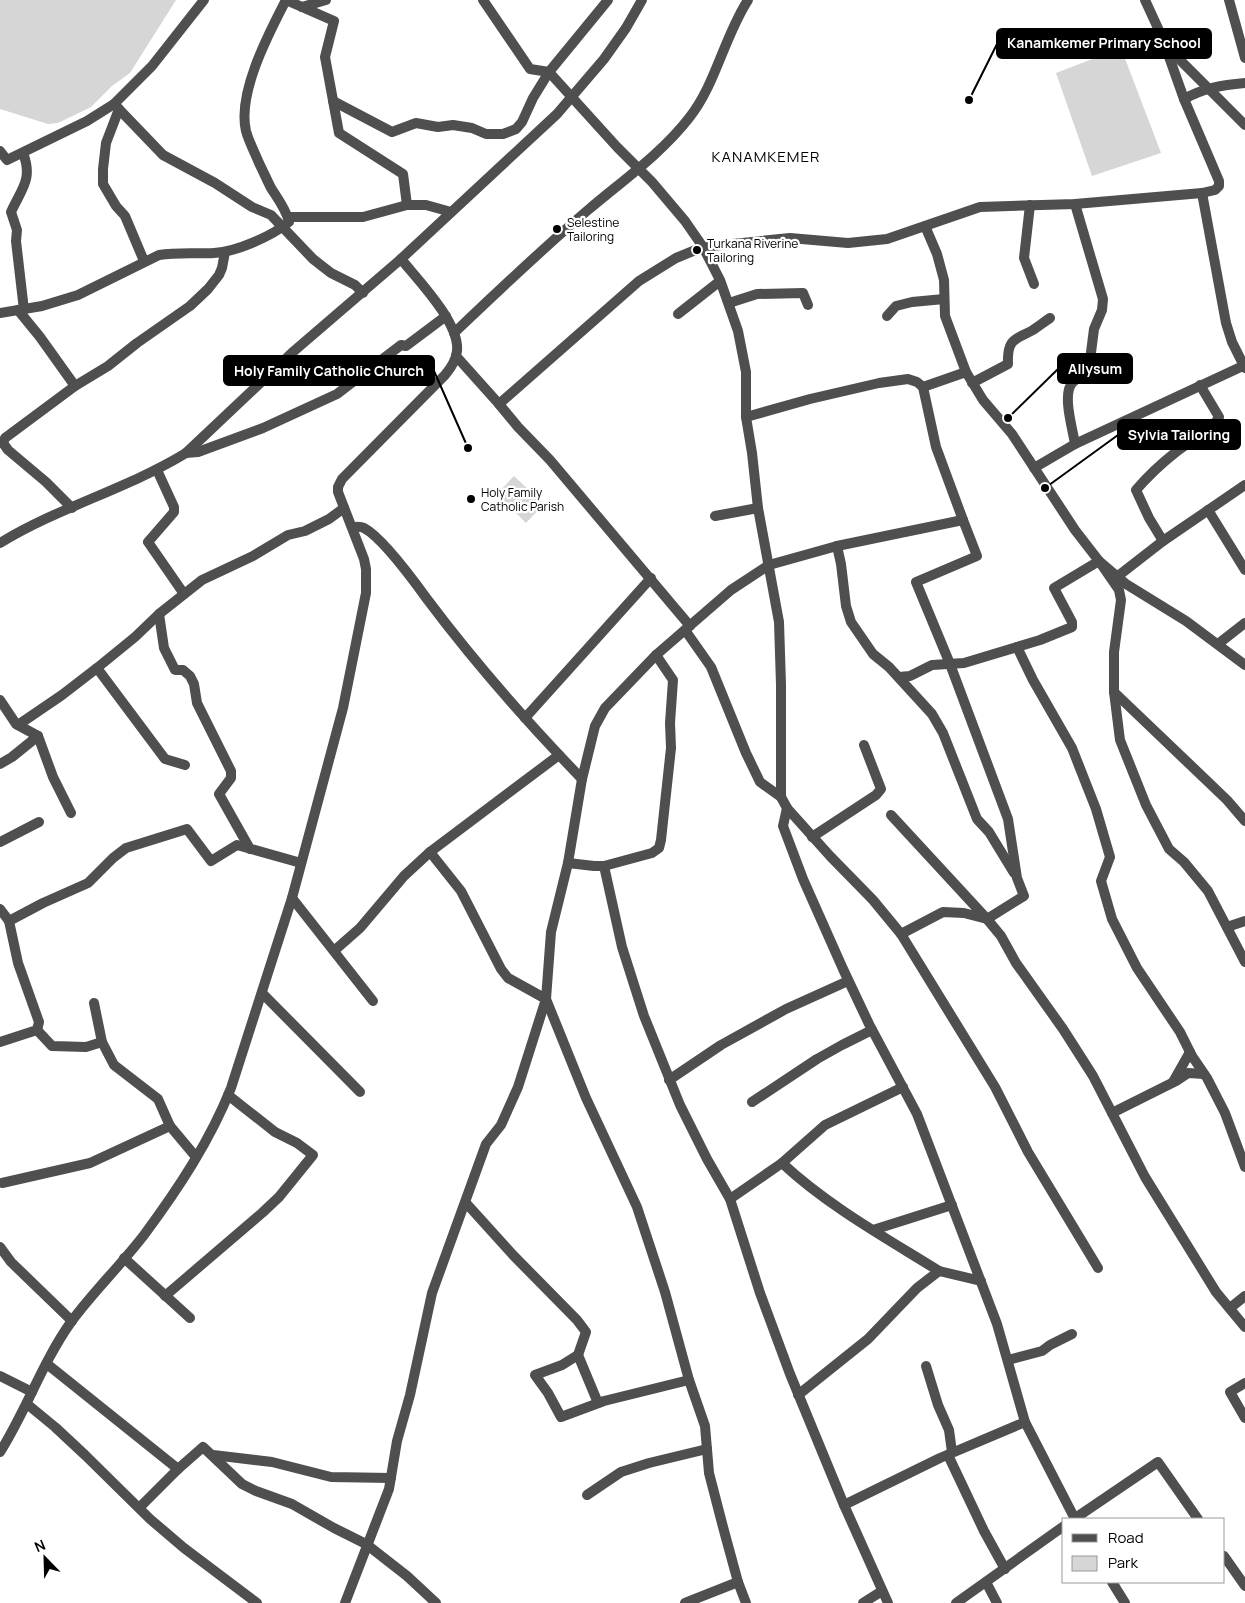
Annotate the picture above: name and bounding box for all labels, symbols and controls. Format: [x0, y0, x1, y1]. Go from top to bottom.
callout: Kanamkemer Primary School [997, 29, 1211, 58]
text: Kanamkemer Primary School [1007, 33, 1201, 52]
district label: KANAMKEMER [712, 146, 820, 167]
place label: Selestine Tailoring [567, 214, 619, 245]
marker: Selestine Tailoring [551, 223, 563, 235]
place label: Turkana Riverine Tailoring [707, 235, 798, 266]
marker: Turkana Riverine Tailoring [691, 244, 703, 256]
callout: Allysum [1058, 354, 1132, 383]
callout: Holy Family Catholic Church [224, 356, 434, 385]
text: Allysum [1068, 359, 1122, 378]
text: Holy Family Catholic Church [234, 361, 424, 380]
callout: Sylvia Tailoring [1118, 420, 1240, 449]
text: Sylvia Tailoring [1128, 425, 1230, 444]
place label: Holy Family Catholic Parish [481, 484, 564, 515]
marker: Holy Family Catholic Parish [465, 493, 477, 505]
legend [1062, 1518, 1225, 1583]
text: Road [1108, 1527, 1144, 1548]
north arrow [20, 1533, 70, 1583]
text: N [31, 1535, 48, 1556]
text: Park [1108, 1552, 1138, 1573]

